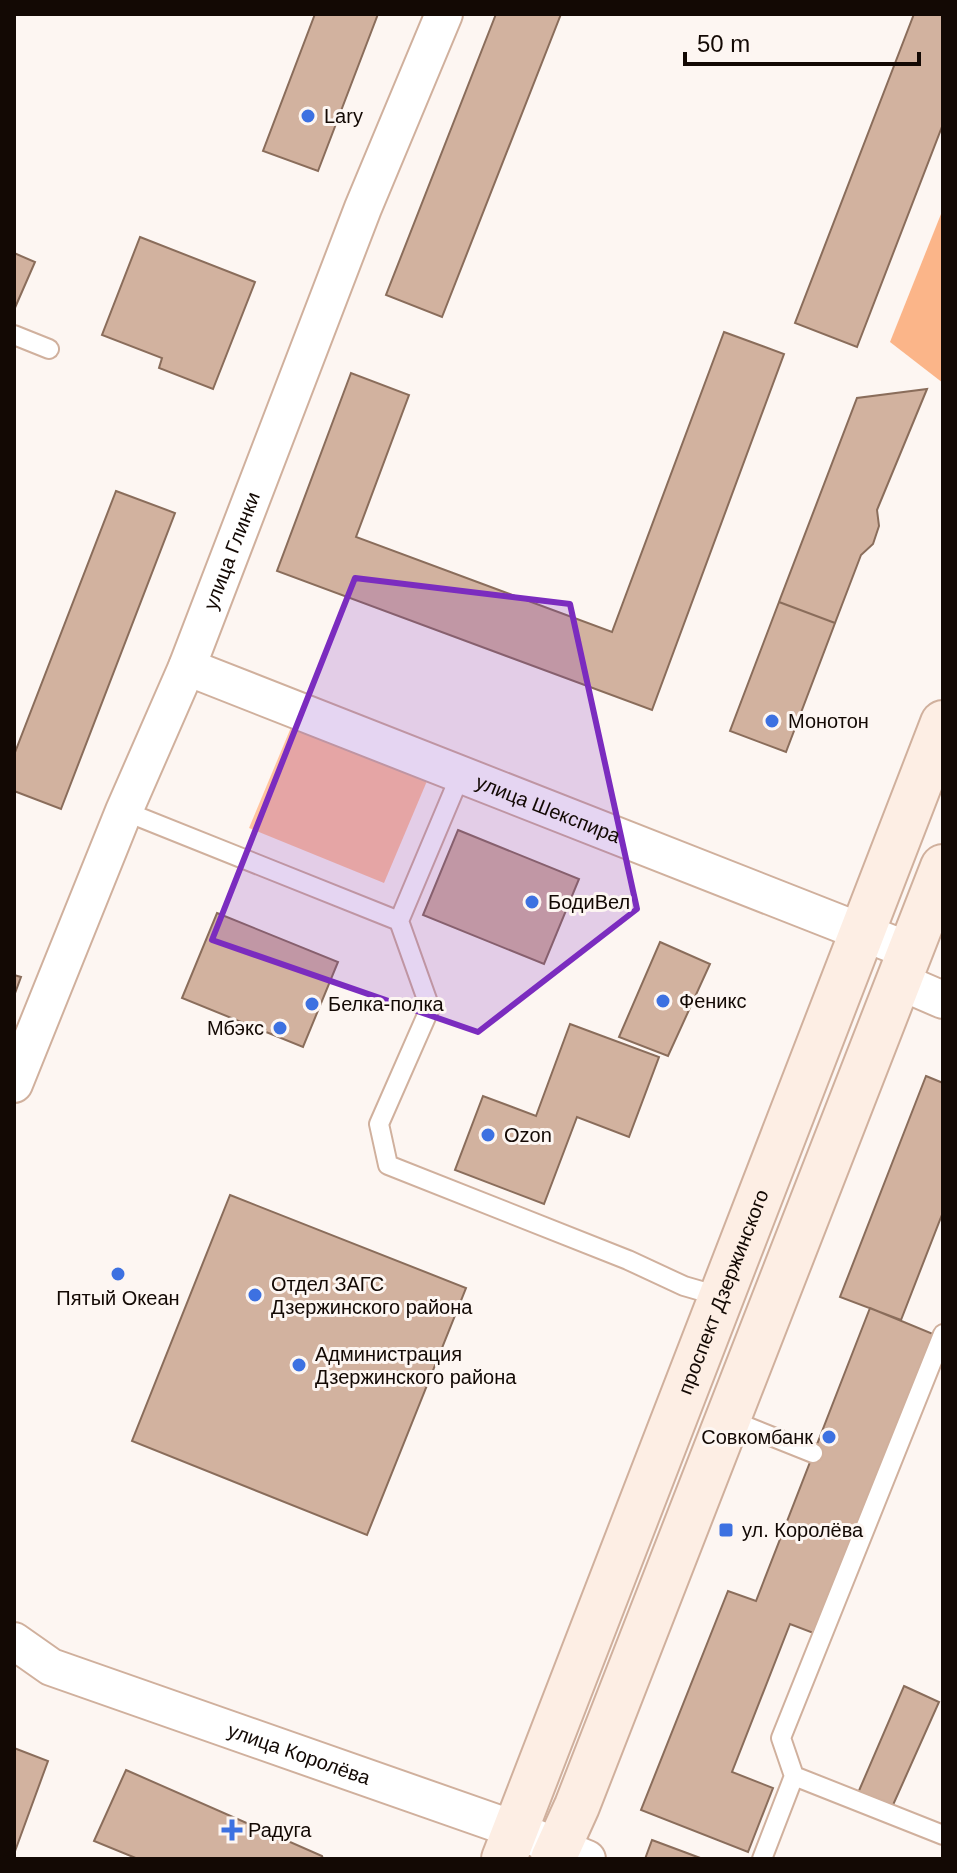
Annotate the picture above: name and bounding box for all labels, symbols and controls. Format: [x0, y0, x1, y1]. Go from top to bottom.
scale bar [685, 16, 919, 66]
text: 50 m [697, 30, 750, 57]
place label: Lary [324, 105, 363, 127]
marker: Lary [299, 107, 317, 125]
street label: улица Глинки [199, 489, 264, 613]
place label: Монотон [788, 710, 869, 732]
marker: Монотон [763, 712, 781, 730]
street label: улица Шекспира [473, 771, 624, 847]
place label: БодиВел [548, 891, 630, 913]
marker: БодиВел [523, 893, 541, 911]
place label: Феникс [679, 990, 747, 1012]
marker: Феникс [654, 992, 672, 1010]
place label: Белка-полка [328, 993, 445, 1015]
marker: Белка-полка [303, 995, 321, 1013]
place label: Мбэкс [207, 1017, 264, 1039]
marker: Мбэкс [271, 1019, 289, 1037]
place label: Ozon [504, 1124, 552, 1146]
marker: Ozon [479, 1126, 497, 1144]
street label: проспект Дзержинского [674, 1186, 773, 1397]
marker: Пятый Океан [109, 1265, 127, 1283]
place label: Отдел ЗАГС Дзержинского района [271, 1273, 473, 1318]
marker: Отдел ЗАГС Дзержинского района [246, 1286, 264, 1304]
place label: Пятый Океан [56, 1287, 180, 1309]
place label: Администрация Дзержинского района [315, 1343, 517, 1388]
marker: Администрация Дзержинского района [290, 1356, 308, 1374]
place label: Совкомбанк [701, 1426, 813, 1448]
marker: Совкомбанк [820, 1428, 838, 1446]
place label: ул. Королёва [742, 1519, 864, 1541]
marker: ул. Королёва [717, 1521, 735, 1539]
street label: улица Королёва [225, 1719, 374, 1789]
place label: Радуга [248, 1819, 312, 1841]
marker: Радуга [223, 1821, 241, 1839]

